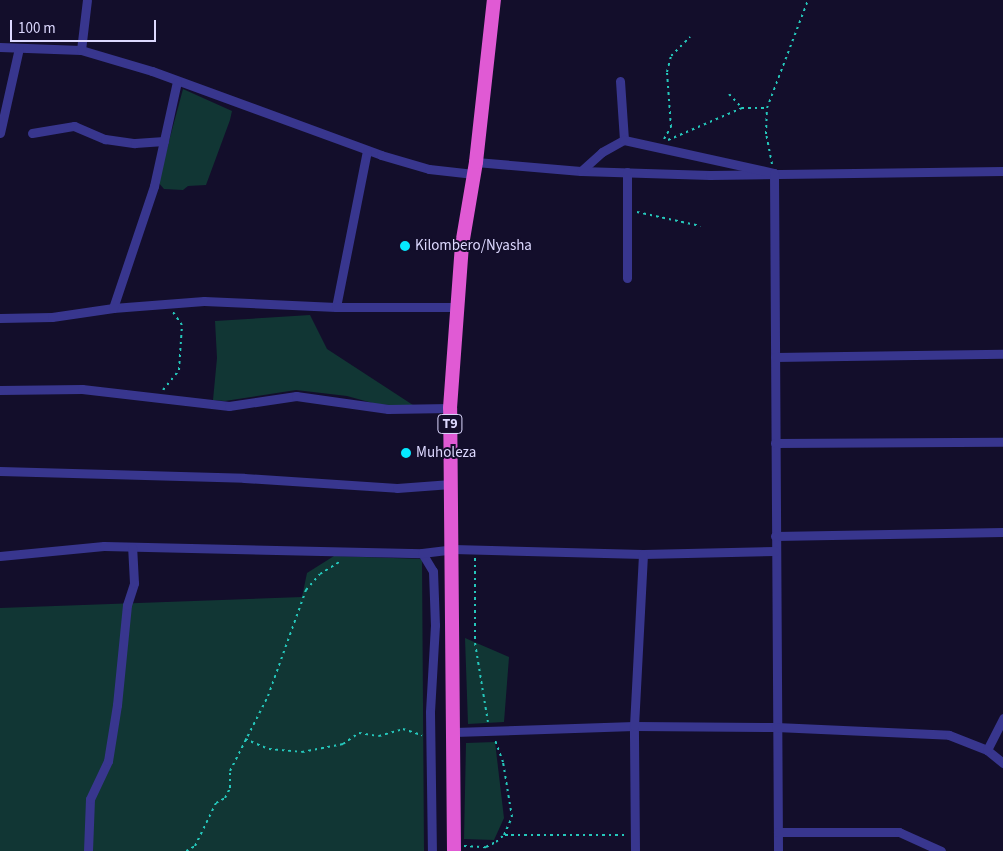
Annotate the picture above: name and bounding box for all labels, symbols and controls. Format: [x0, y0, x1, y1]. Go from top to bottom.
scale bar [12, 10, 159, 42]
text: 100 m [18, 18, 56, 39]
place label: Kilombero/Nyasha [415, 237, 532, 255]
marker: Kilombero/Nyasha [399, 240, 411, 252]
road number: T9 [436, 412, 464, 436]
place label: Muholeza [416, 444, 476, 462]
marker: Muholeza [400, 447, 412, 459]

